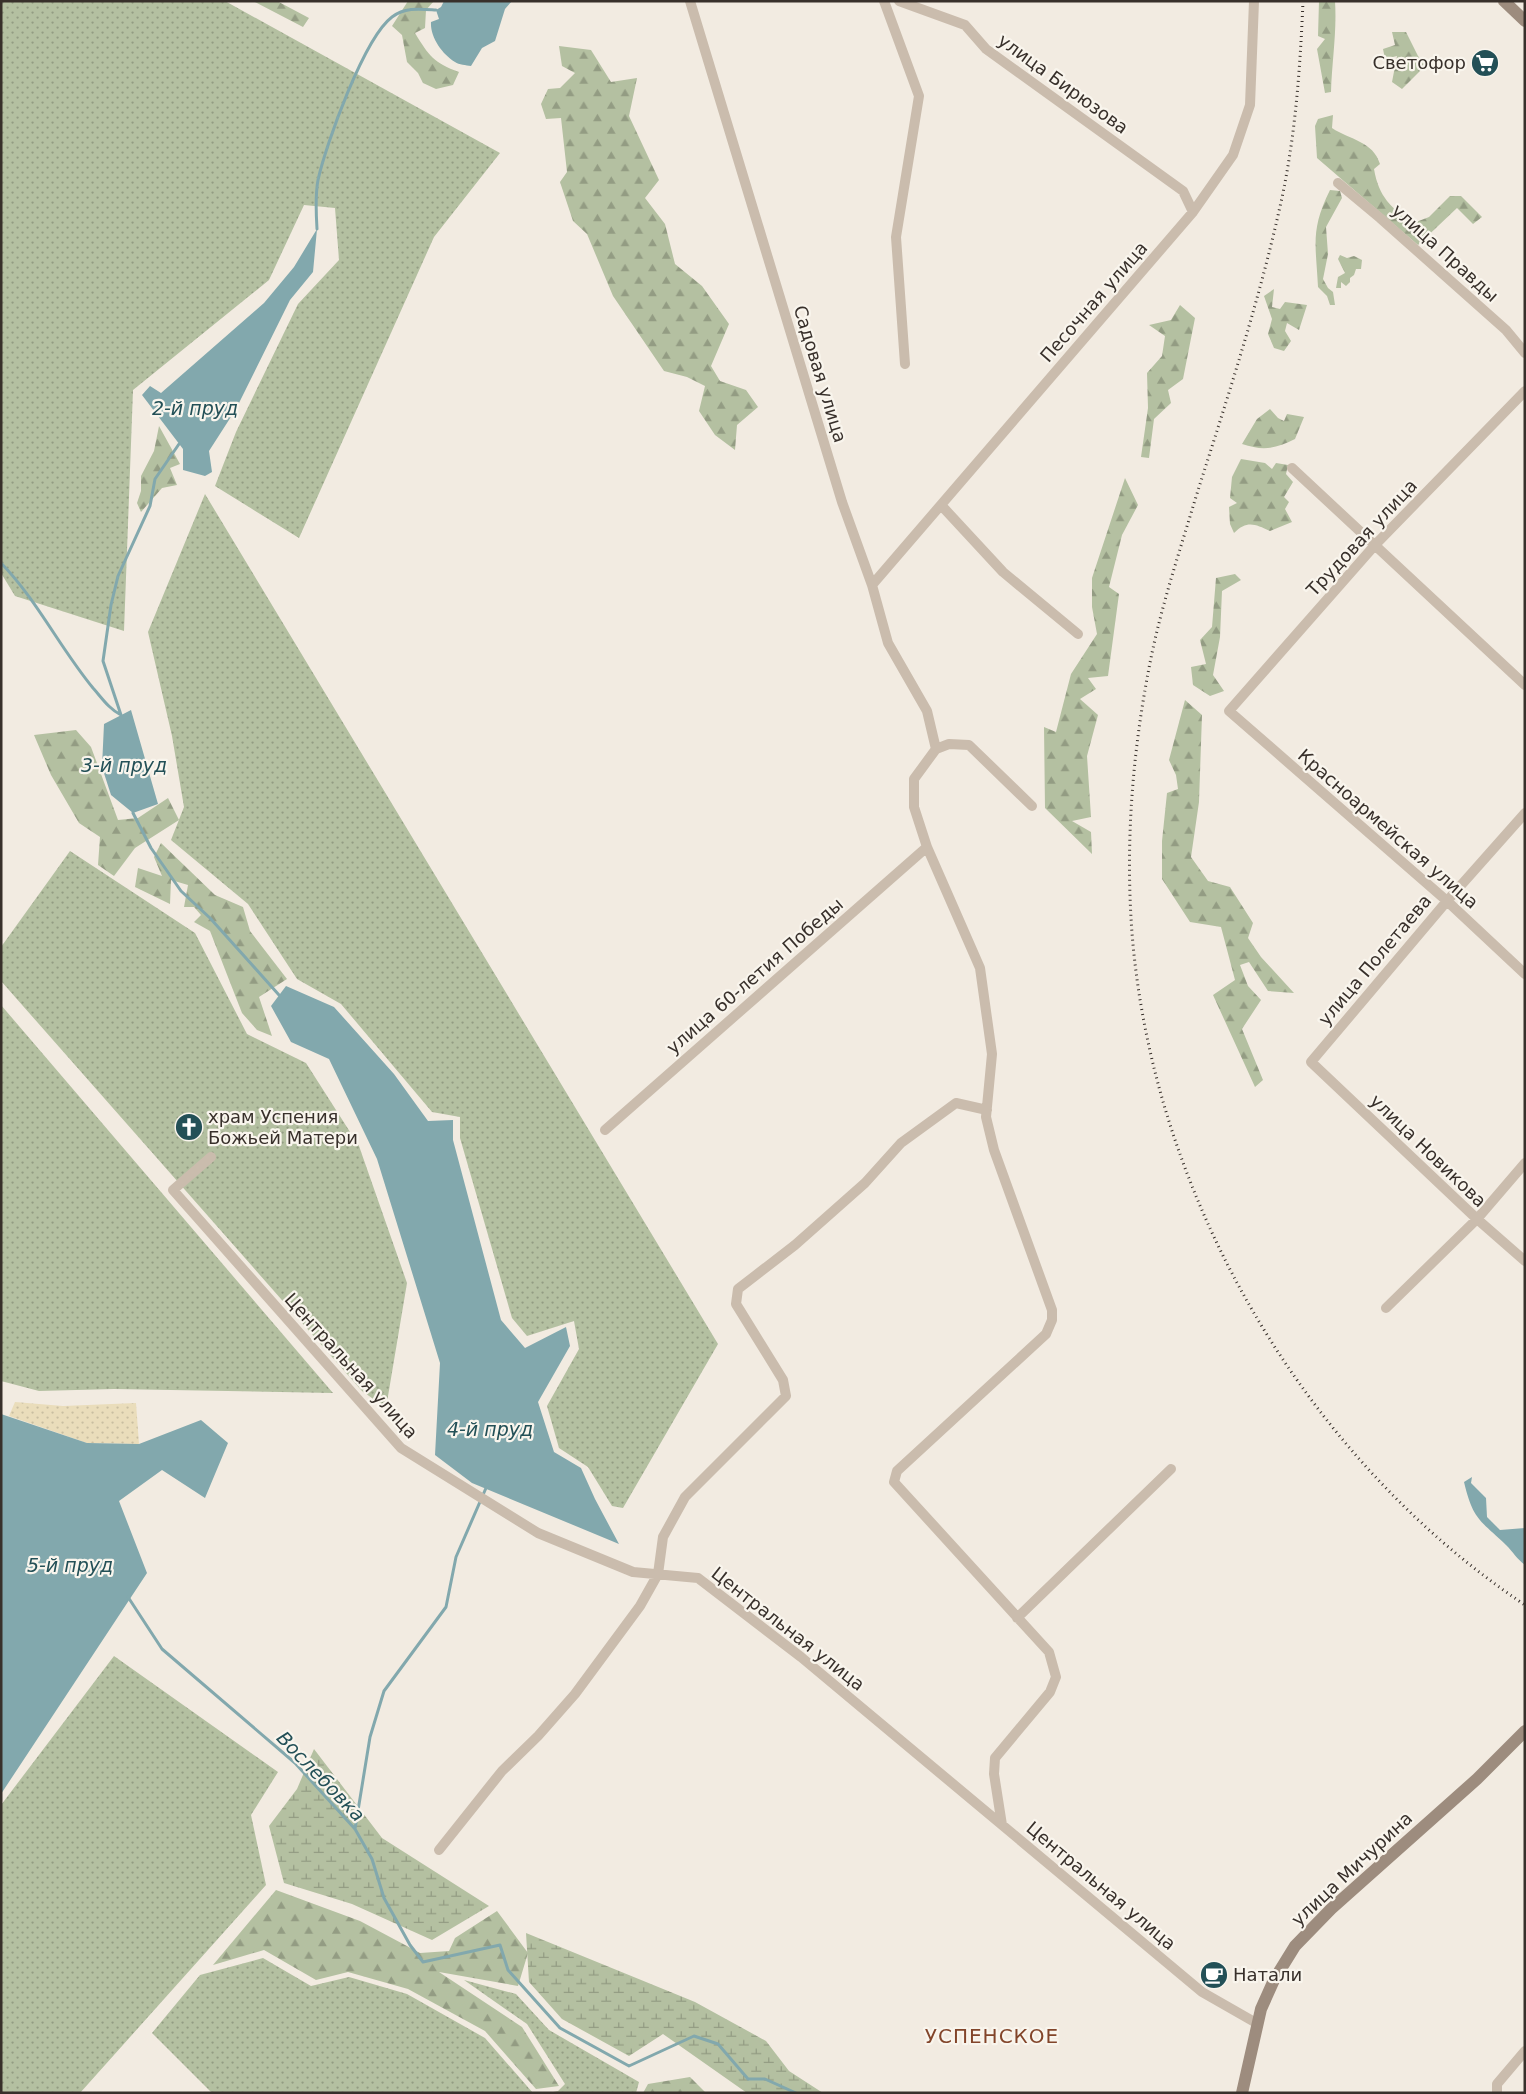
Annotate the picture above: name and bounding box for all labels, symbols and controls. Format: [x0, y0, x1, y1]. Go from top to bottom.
street label: улица Бирюзова [994, 29, 1132, 138]
supermarket icon: Светофор [1470, 48, 1500, 78]
place label: Светофор [1372, 52, 1466, 73]
street label: улица Правды [1388, 199, 1503, 306]
street label: Песочная улица [1036, 237, 1152, 366]
street label: Садовая улица [790, 303, 851, 445]
water label: 2-й пруд [152, 397, 238, 419]
street label: Трудовая улица [1301, 475, 1421, 601]
street label: Красноармейская улица [1294, 745, 1483, 913]
water label: 3-й пруд [81, 754, 167, 776]
street label: улица Полетаева [1314, 890, 1435, 1029]
street label: улица 60-летия Победы [662, 893, 847, 1058]
street label: улица Новикова [1366, 1090, 1491, 1211]
place label: храм Успения Божьей Матери [208, 1106, 358, 1148]
church icon: храм Успения Божьей Матери [174, 1112, 204, 1142]
street label: Центральная улица [281, 1289, 422, 1443]
water label: 4-й пруд [447, 1418, 533, 1440]
water label: 5-й пруд [27, 1554, 113, 1576]
street label: Центральная улица [708, 1562, 869, 1695]
water label: Вослебовка [273, 1726, 369, 1826]
street label: улица Мичурина [1287, 1807, 1416, 1930]
street label: Центральная улица [1022, 1817, 1180, 1954]
cafe icon: Натали [1199, 1960, 1229, 1990]
place label: Натали [1233, 1964, 1302, 1985]
district label: УСПЕНСКОЕ [925, 2024, 1059, 2048]

